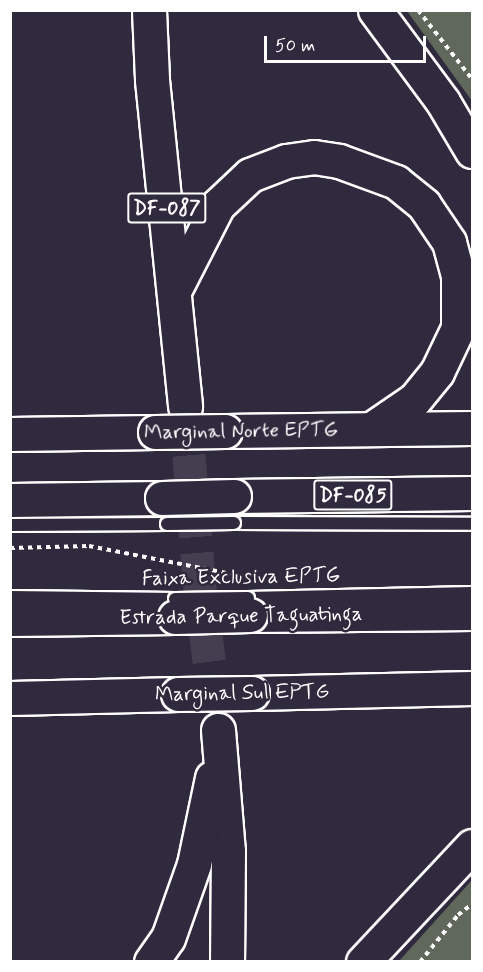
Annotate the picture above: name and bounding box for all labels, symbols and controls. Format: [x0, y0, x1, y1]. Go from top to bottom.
scale bar [267, 24, 429, 62]
text: 50 m [275, 34, 315, 58]
road number: DF-087 [126, 191, 207, 225]
street label: Marginal Norte EPTG [142, 417, 340, 445]
road number: DF-085 [312, 478, 394, 512]
street label: Faixa Exclusiva EPTG [143, 563, 339, 591]
street label: Estrada Parque Taguatinga [124, 601, 358, 631]
street label: Marginal Sul EPTG [155, 679, 329, 707]

